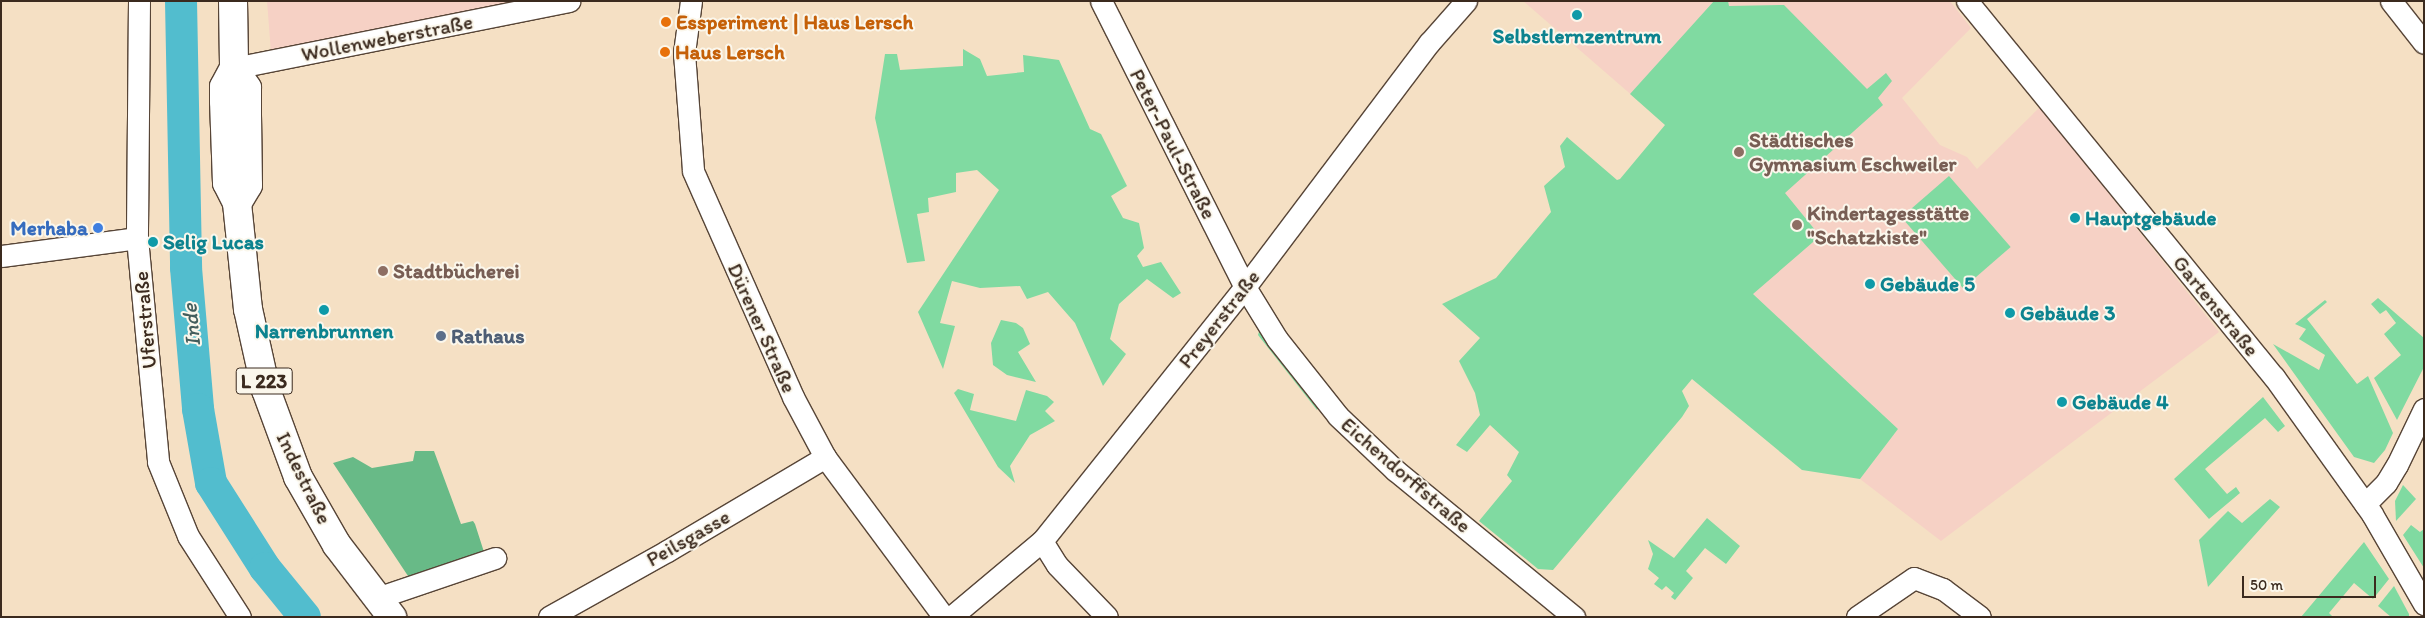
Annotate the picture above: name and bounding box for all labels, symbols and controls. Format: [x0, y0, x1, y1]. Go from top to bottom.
street label: Wollenweberstraße [299, 9, 475, 67]
place label: Essperiment | Haus Lersch [676, 9, 914, 35]
marker: Selbstlernzentrum [1571, 9, 1583, 21]
marker: Essperiment | Haus Lersch [660, 16, 672, 28]
place label: Selbstlernzentrum [1493, 23, 1661, 49]
place label: Haus Lersch [675, 39, 785, 65]
marker: Haus Lersch [659, 46, 671, 58]
street label: Peter-Paul-Straße [1124, 65, 1222, 223]
place label: Städtisches Gymnasium Eschweiler [1749, 127, 1957, 177]
marker: Städtisches Gymnasium Eschweiler [1733, 146, 1745, 158]
place label: Kindertagesstätte "Schatzkiste" [1807, 200, 1969, 250]
place label: Hauptgebäude [2085, 205, 2216, 231]
marker: Hauptgebäude [2069, 212, 2081, 224]
place label: Merhaba [10, 215, 88, 241]
marker: Kindertagesstätte "Schatzkiste" [1791, 219, 1803, 231]
marker: Merhaba [92, 222, 104, 234]
place label: Selig Lucas [163, 229, 263, 255]
marker: Selig Lucas [147, 236, 159, 248]
street label: Gartenstraße [2168, 250, 2264, 362]
place label: Stadtbücherei [393, 258, 520, 284]
street label: Dürener Straße [722, 259, 802, 397]
marker: Stadtbücherei [377, 265, 389, 277]
street label: Preyerstraße [1173, 265, 1265, 373]
street label: Uferstraße [128, 270, 162, 370]
place label: Gebäude 5 [1880, 271, 1975, 297]
marker: Gebäude 5 [1864, 278, 1876, 290]
place label: Gebäude 3 [2020, 300, 2115, 326]
water label: Inde [176, 302, 206, 348]
marker: Narrenbrunnen [318, 304, 330, 316]
marker: Gebäude 3 [2004, 307, 2016, 319]
place label: Narrenbrunnen [255, 318, 393, 344]
place label: Rathaus [451, 323, 525, 349]
marker: Rathaus [435, 330, 447, 342]
road number: L 223 [235, 364, 293, 398]
place label: Gebäude 4 [2072, 389, 2169, 415]
marker: Gebäude 4 [2056, 396, 2068, 408]
street label: Eichendorffstraße [1336, 412, 1476, 538]
street label: Indestraße [271, 428, 337, 528]
street label: Peilsgasse [642, 504, 734, 572]
scale bar [2245, 566, 2379, 598]
text: 50 m [2250, 576, 2283, 594]

